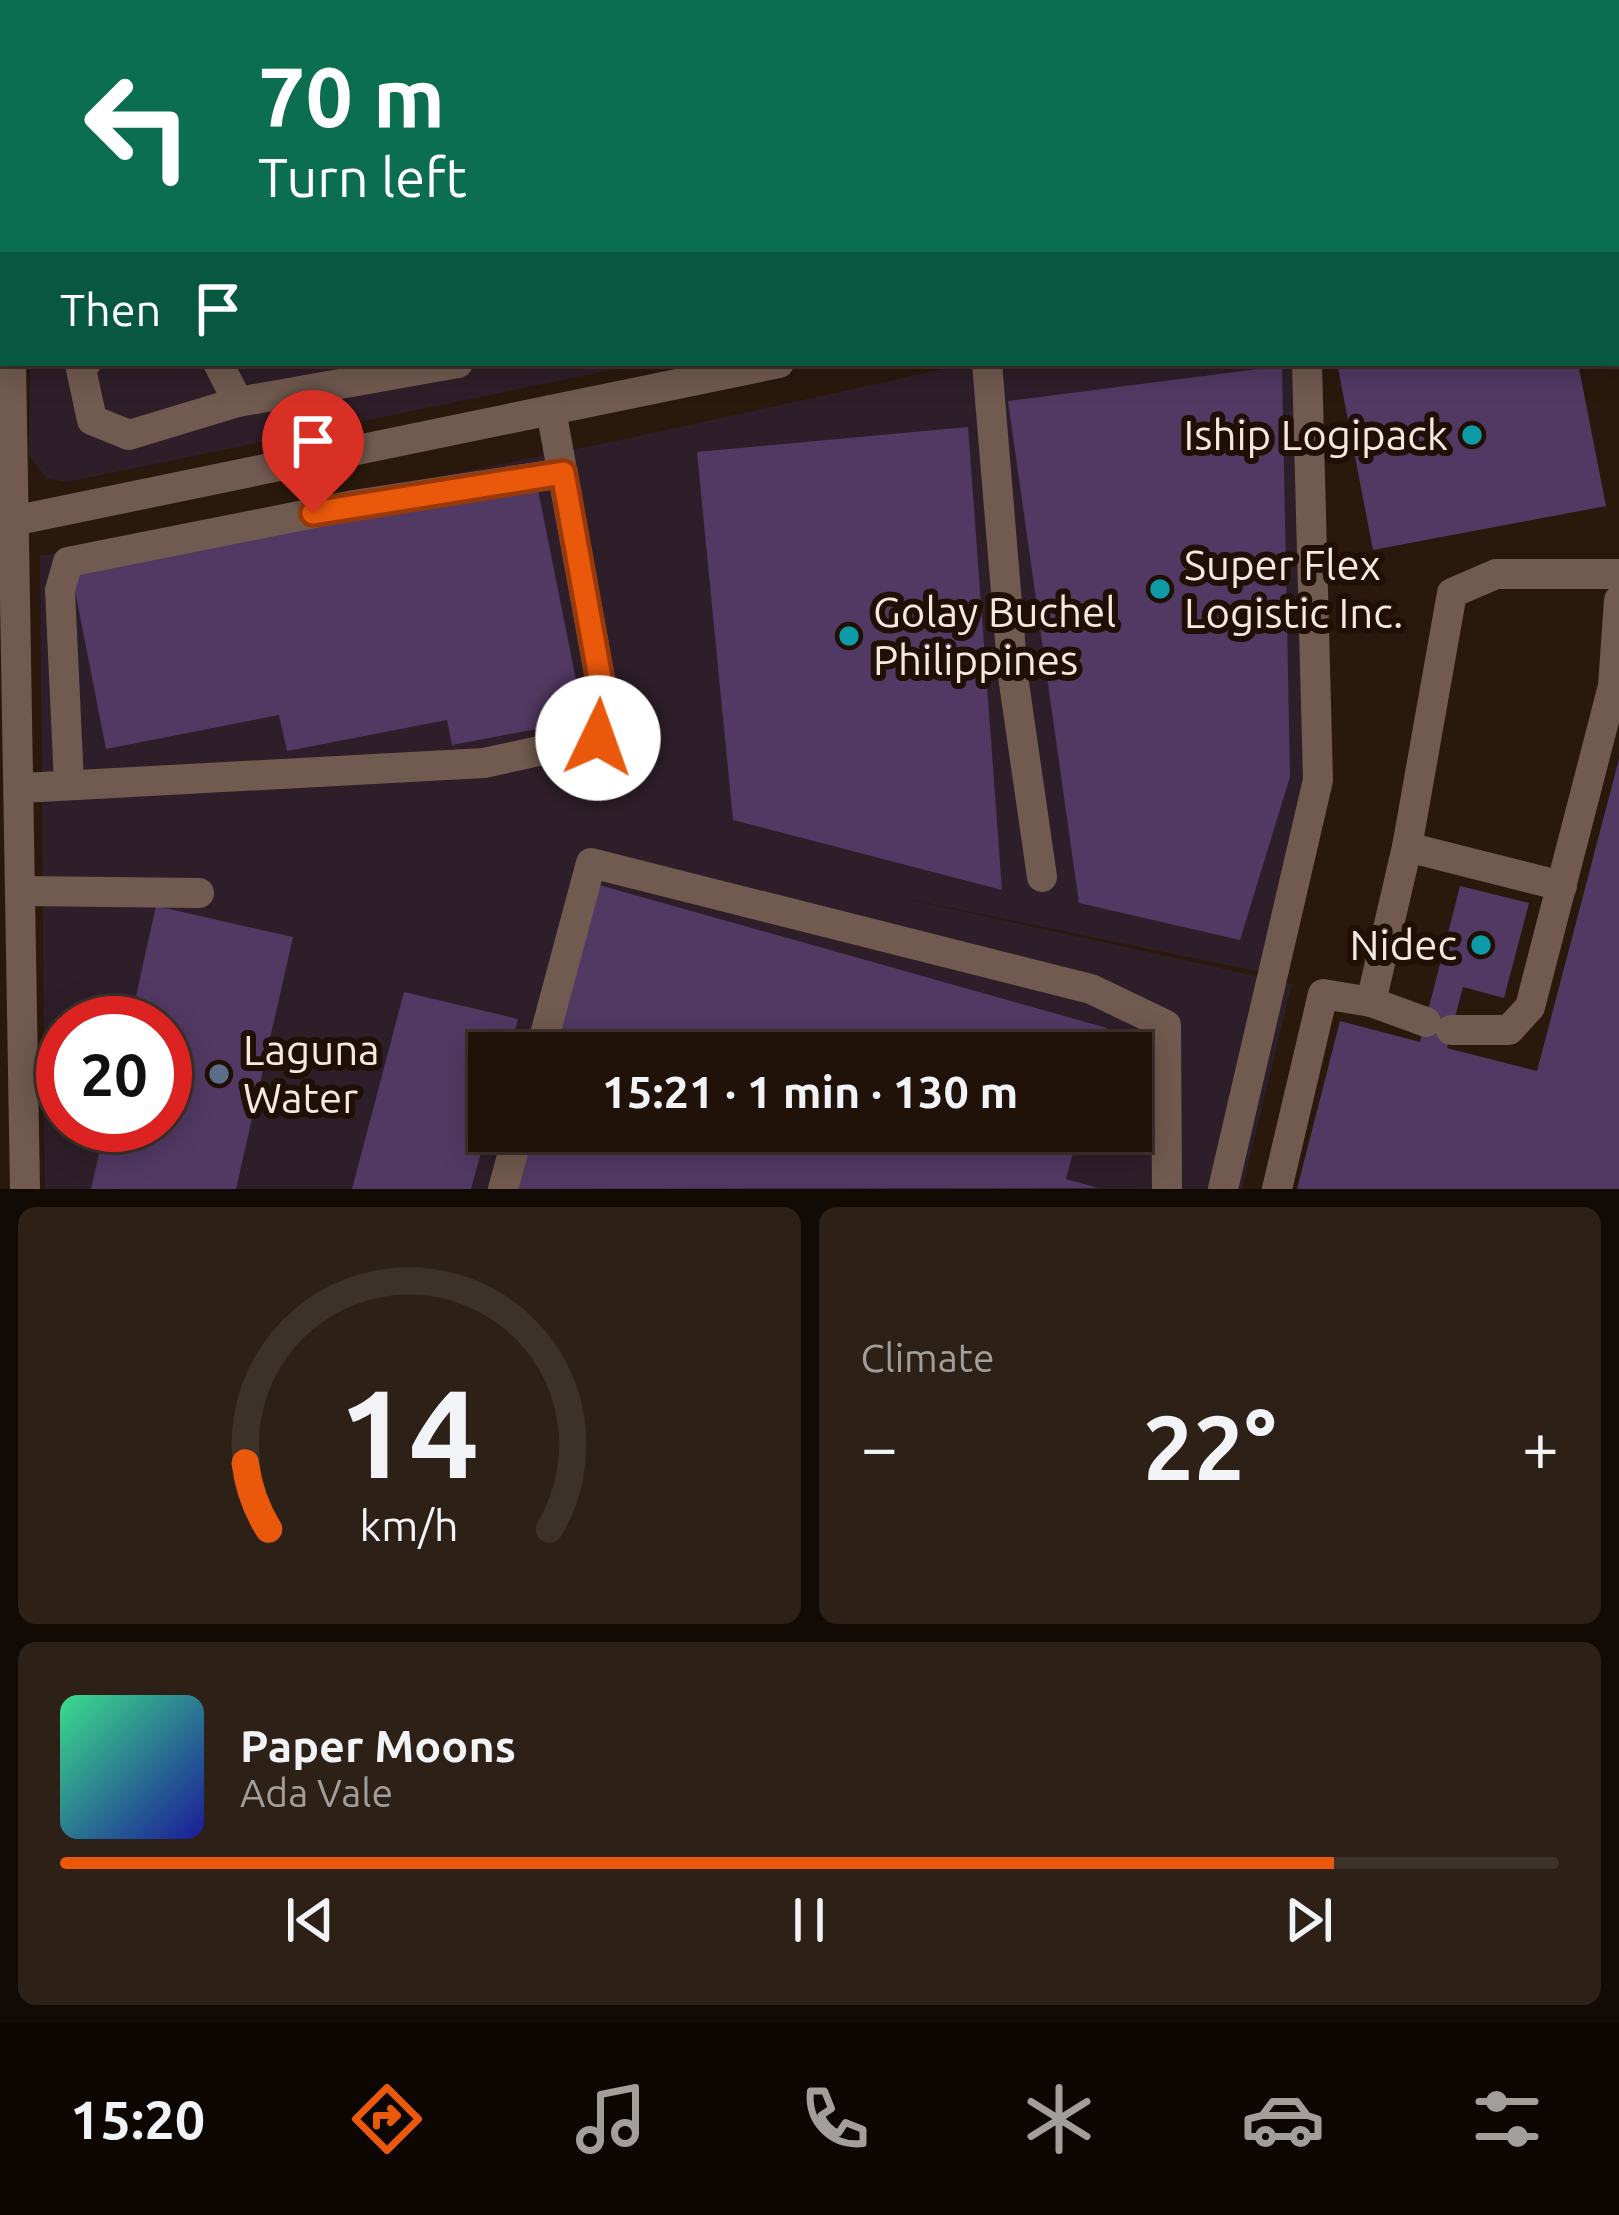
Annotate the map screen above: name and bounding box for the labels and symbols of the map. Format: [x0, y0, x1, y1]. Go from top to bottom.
pin [262, 390, 364, 513]
place label: Iship Logipack [1183, 411, 1448, 458]
marker: Iship Logipack [1459, 422, 1485, 448]
place label: Super Flex Logistic Inc. [1184, 541, 1403, 636]
marker: Super Flex Logistic Inc. [1147, 576, 1173, 602]
place label: Golay Buchel Philippines [873, 588, 1116, 683]
marker: Golay Buchel Philippines [836, 623, 862, 649]
position arrow [535, 675, 661, 801]
place label: Nidec [1350, 921, 1457, 968]
marker: Nidec [1468, 932, 1494, 958]
speed limit sign: 20 [36, 996, 192, 1152]
place label: Laguna Water [243, 1026, 380, 1121]
marker: Laguna Water [206, 1061, 232, 1087]

